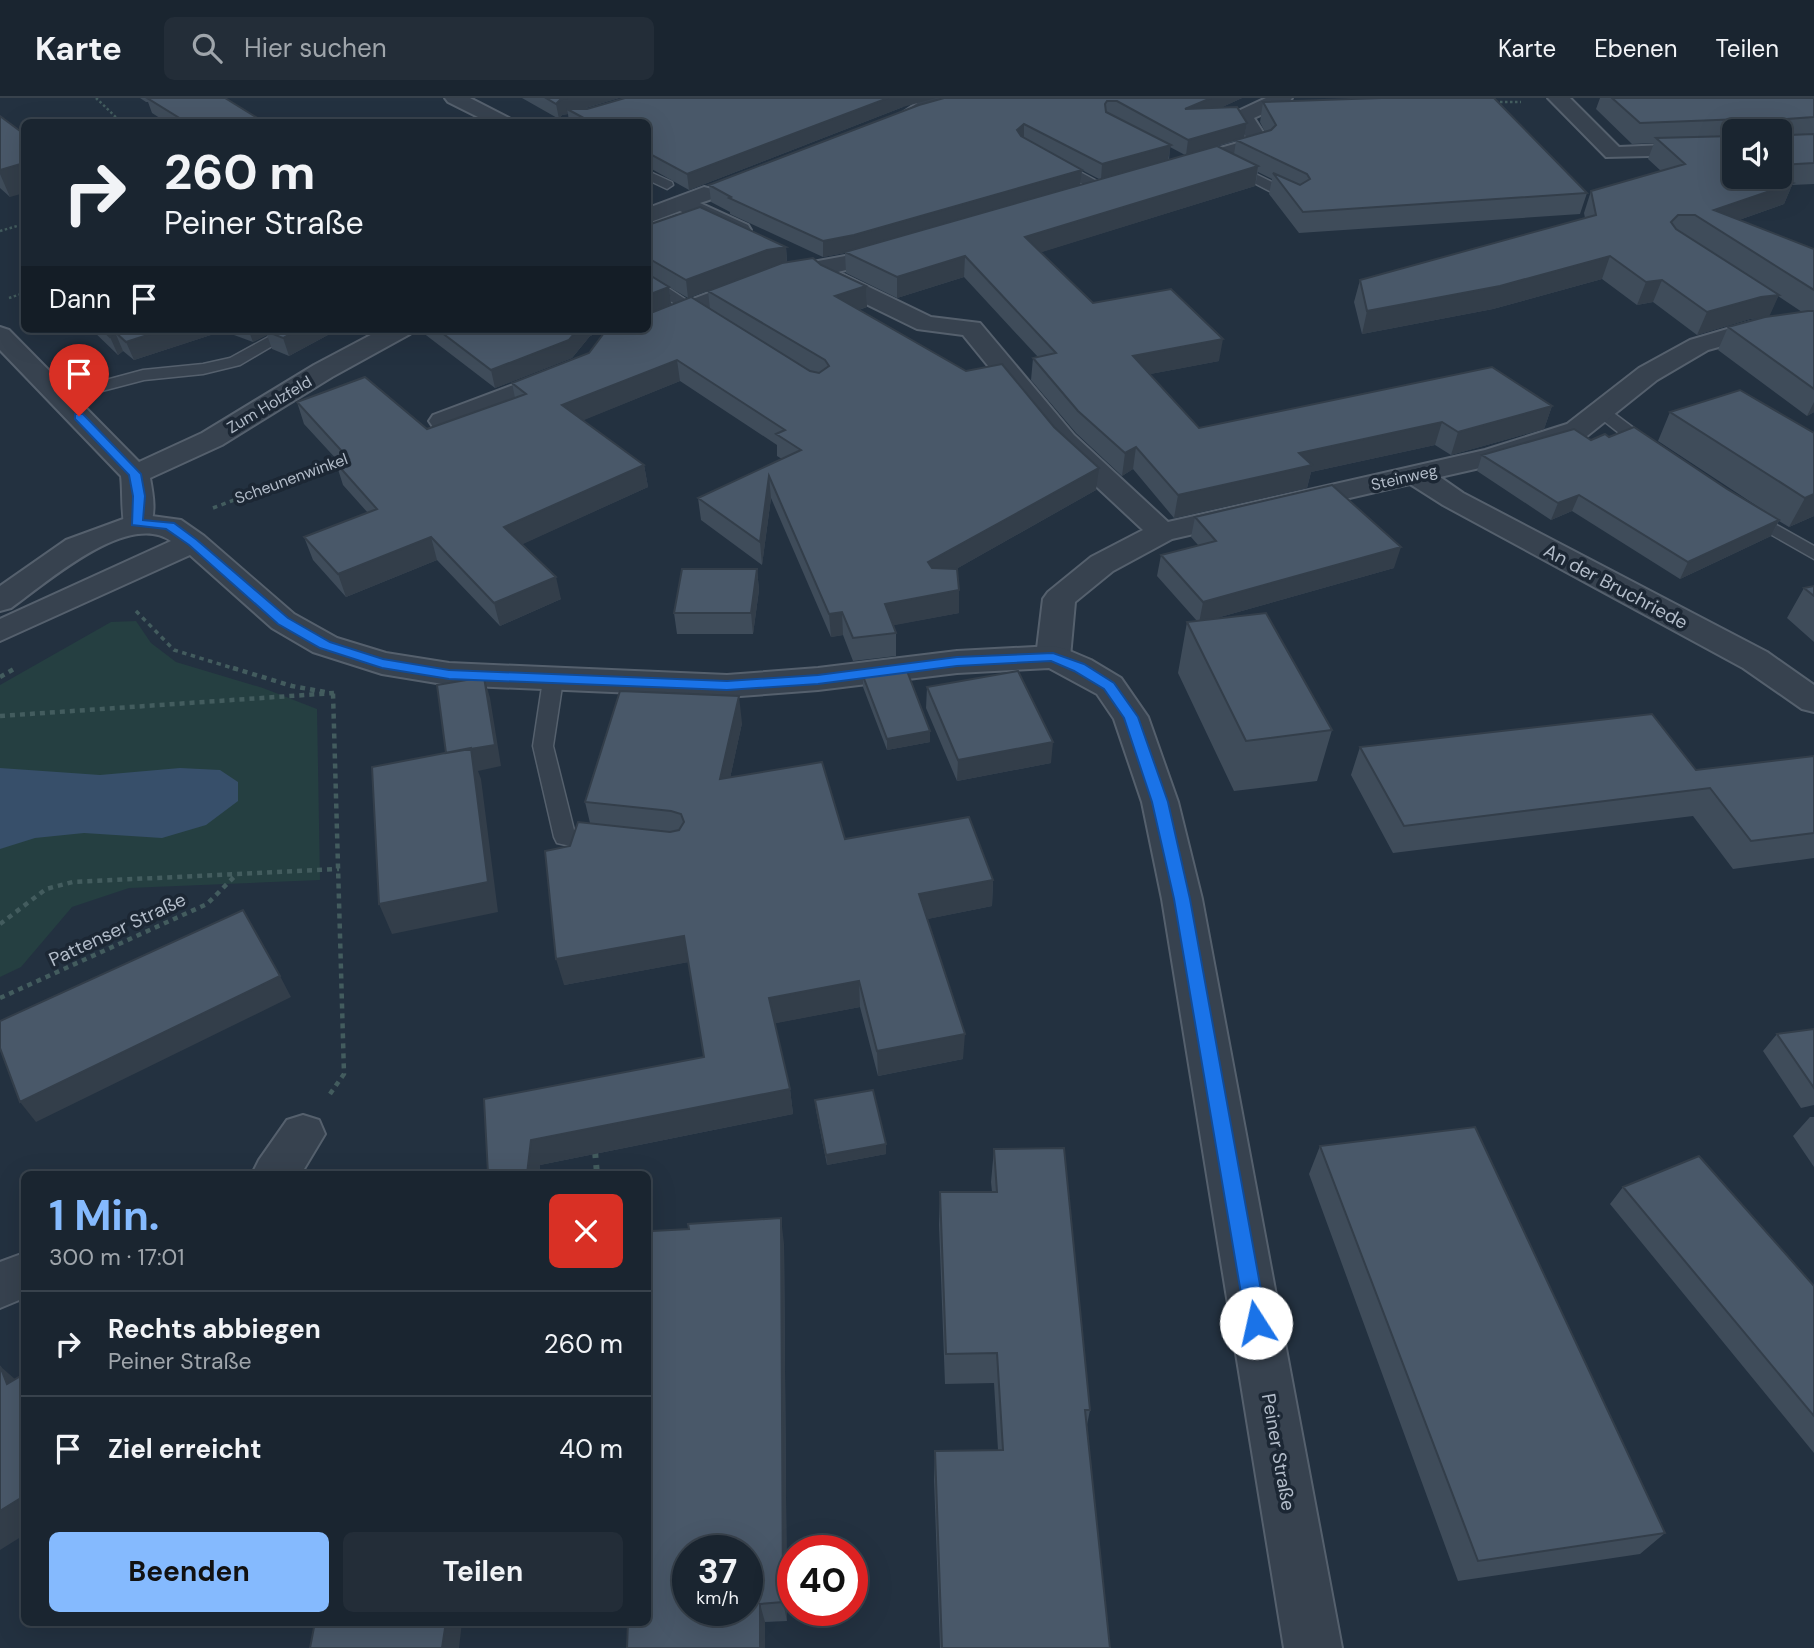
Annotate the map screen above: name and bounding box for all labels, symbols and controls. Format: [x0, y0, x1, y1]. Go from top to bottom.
search box [164, 17, 654, 80]
text: Karte [35, 27, 122, 70]
icon: search [188, 29, 226, 67]
text: Hier suchen [244, 31, 387, 65]
text: Karte [1498, 33, 1556, 64]
text: Ebenen [1594, 33, 1678, 64]
text: Teilen [1716, 33, 1779, 64]
map controls [1722, 119, 1792, 189]
button: sound [1722, 119, 1792, 189]
text: 260 m [164, 140, 315, 204]
icon: right [49, 147, 140, 238]
text: Peiner Straße [164, 202, 364, 244]
icon: arrive [125, 280, 163, 318]
text: Dann [49, 282, 111, 316]
pin [49, 344, 109, 416]
icon: arrive [60, 355, 98, 393]
street label: Zum Holzfeld [223, 371, 316, 438]
street label: Scheunenwinkel [232, 448, 351, 509]
street label: Steinweg [1369, 460, 1439, 495]
street label: An der Bruchriede [1539, 538, 1692, 635]
street label: Pattenser Straße [45, 887, 190, 972]
text: 1 Min. [49, 1188, 159, 1243]
button: close [549, 1194, 623, 1268]
text: 300 m · 17:01 [49, 1242, 184, 1272]
position arrow [1219, 1286, 1293, 1360]
text: Rechts abbiegen [108, 1312, 321, 1346]
icon: right [49, 1325, 87, 1363]
text: 260 m [544, 1327, 623, 1361]
text: Peiner Straße [108, 1346, 251, 1376]
street label: Peiner Straße [1256, 1392, 1301, 1513]
icon: arrive [49, 1430, 87, 1468]
text: Ziel erreicht [108, 1432, 261, 1466]
text: 40 m [559, 1432, 623, 1466]
button: Beenden [49, 1532, 329, 1612]
button: Teilen [343, 1532, 623, 1612]
speed limit sign: 40 [777, 1535, 868, 1626]
text: 37 [698, 1548, 737, 1594]
text: km/h [696, 1586, 739, 1610]

